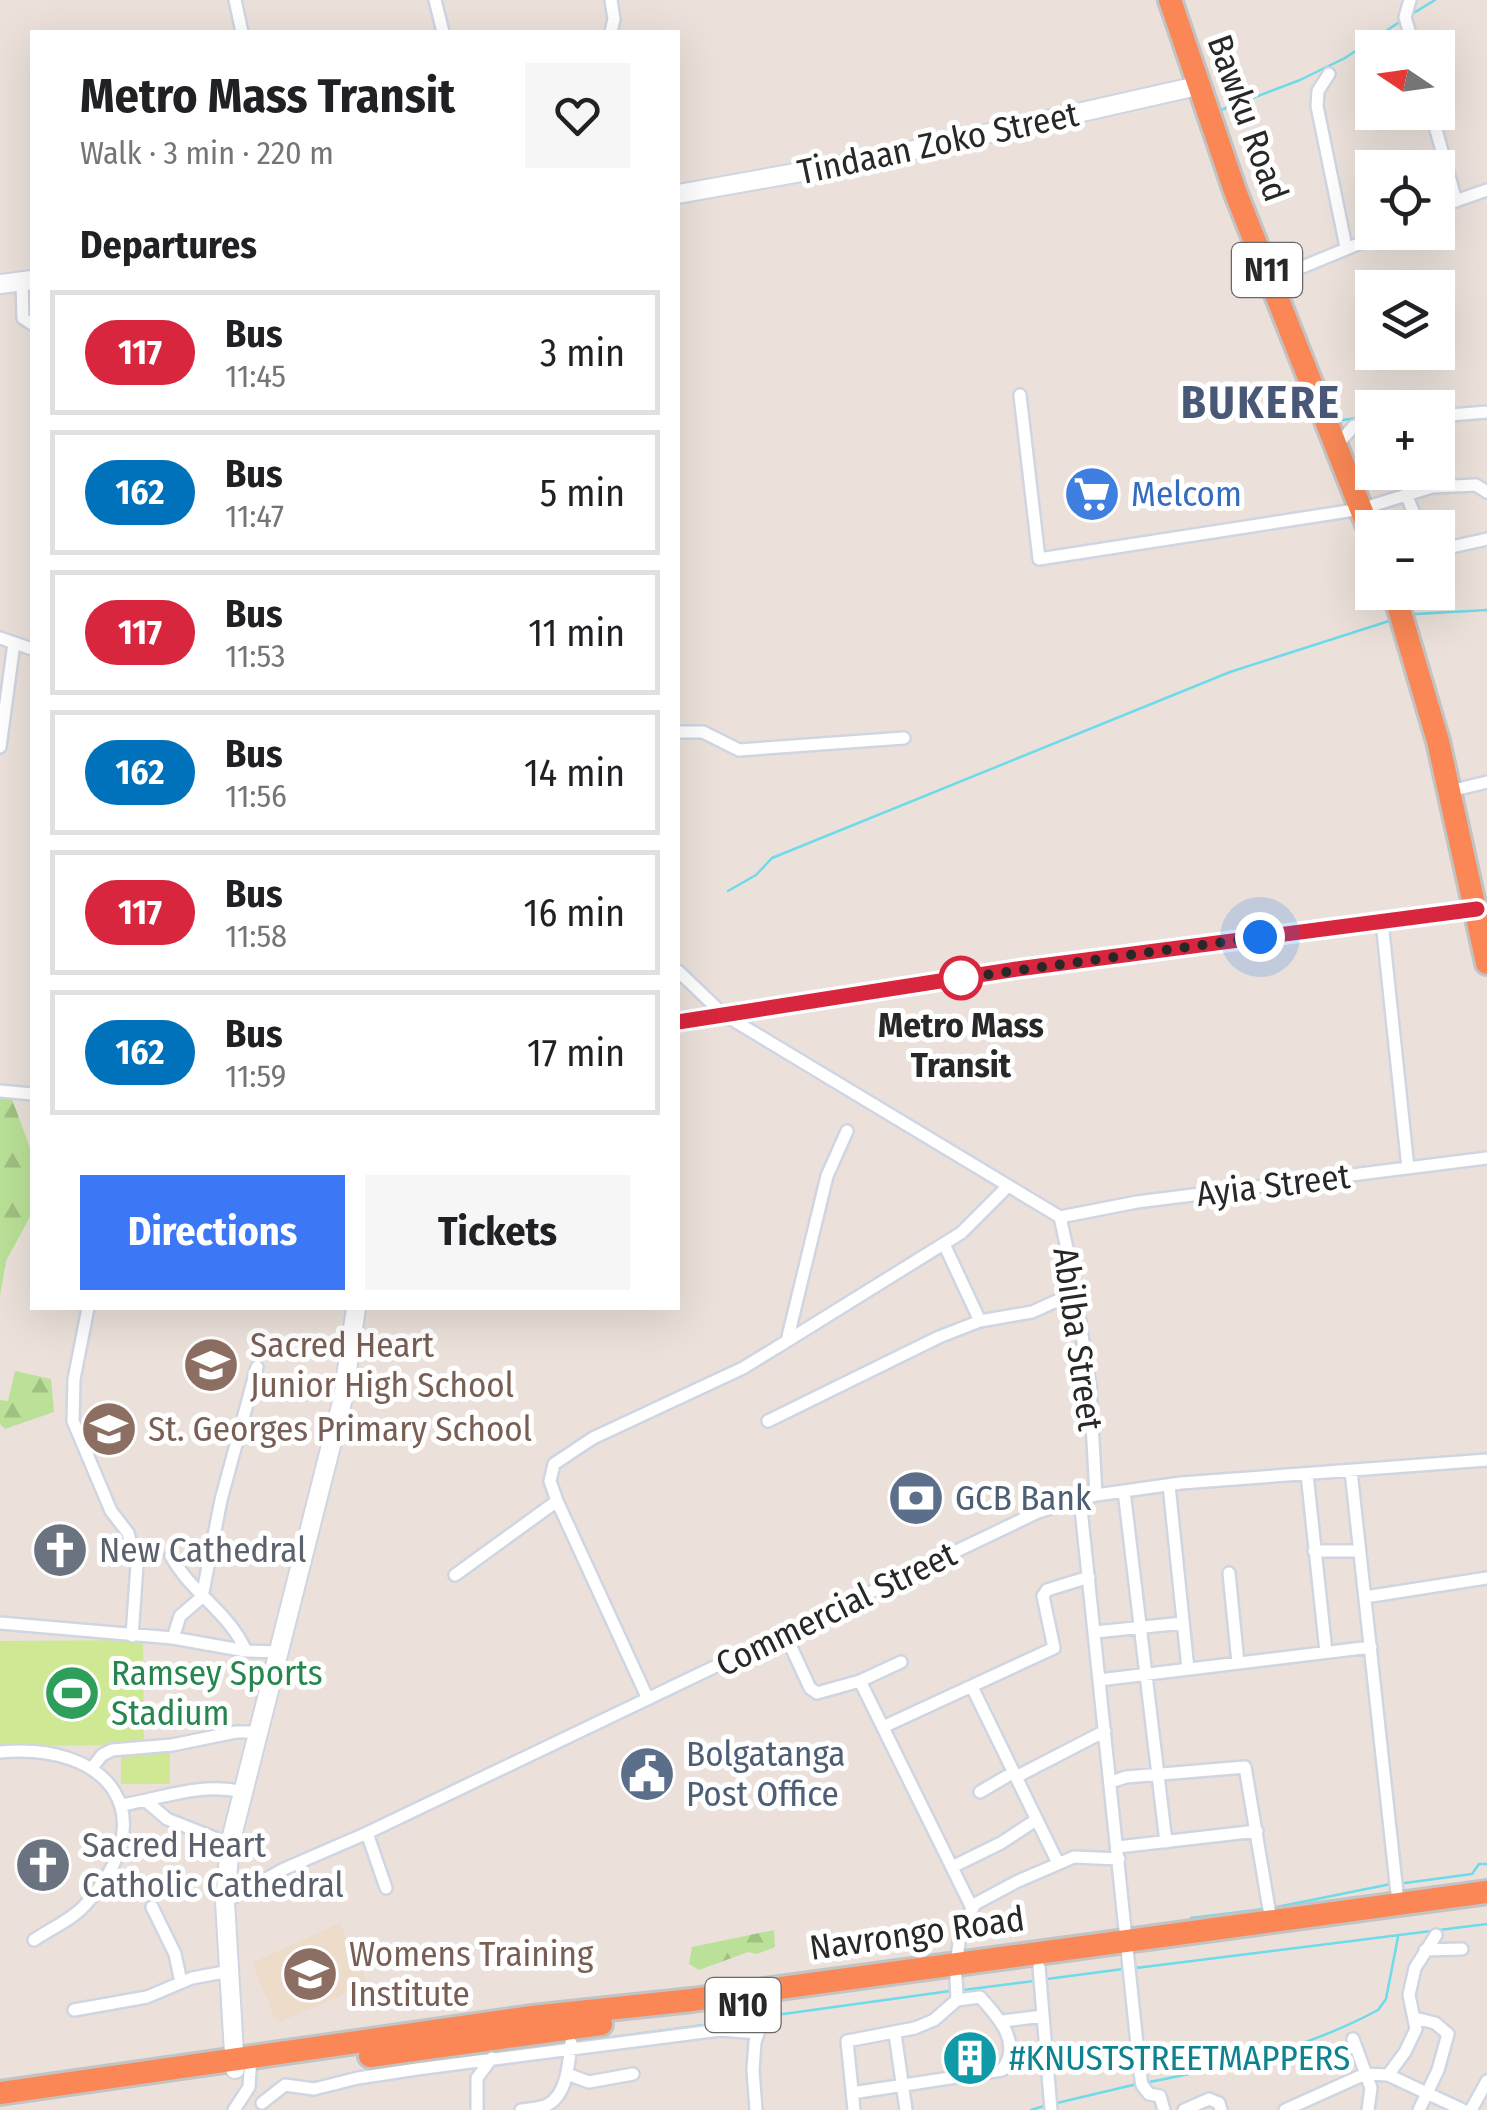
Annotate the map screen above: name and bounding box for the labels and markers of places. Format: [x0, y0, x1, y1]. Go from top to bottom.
supermarket icon: Melcom [1062, 464, 1122, 524]
place label: Melcom [1131, 473, 1242, 515]
marker: Metro Mass Transit [940, 957, 982, 999]
place label: Metro Mass Transit [878, 1004, 1044, 1086]
place label: Sacred Heart Junior High School [250, 1324, 514, 1406]
school or university icon: Sacred Heart Junior High School [181, 1335, 241, 1395]
school or university icon: St. Georges Primary School [79, 1399, 139, 1459]
place label: St. Georges Primary School [148, 1408, 532, 1450]
bank icon: GCB Bank [886, 1468, 946, 1528]
place label: GCB Bank [955, 1477, 1092, 1519]
church icon: New Cathedral [30, 1520, 90, 1580]
place label: New Cathedral [99, 1529, 306, 1571]
place label: Ramsey Sports Stadium [111, 1652, 323, 1734]
sports icon: Ramsey Sports Stadium [42, 1663, 102, 1723]
place label: Bolgatanga Post Office [686, 1733, 845, 1815]
public building icon: Bolgatanga Post Office [617, 1744, 677, 1804]
place label: Sacred Heart Catholic Cathedral [82, 1824, 344, 1906]
church icon: Sacred Heart Catholic Cathedral [13, 1835, 73, 1895]
place label: Womens Training Institute [349, 1933, 594, 2015]
school or university icon: Womens Training Institute [280, 1944, 340, 2004]
building icon: #KNUSTSTREETMAPPERS [940, 2028, 1000, 2088]
place label: #KNUSTSTREETMAPPERS [1009, 2037, 1350, 2079]

